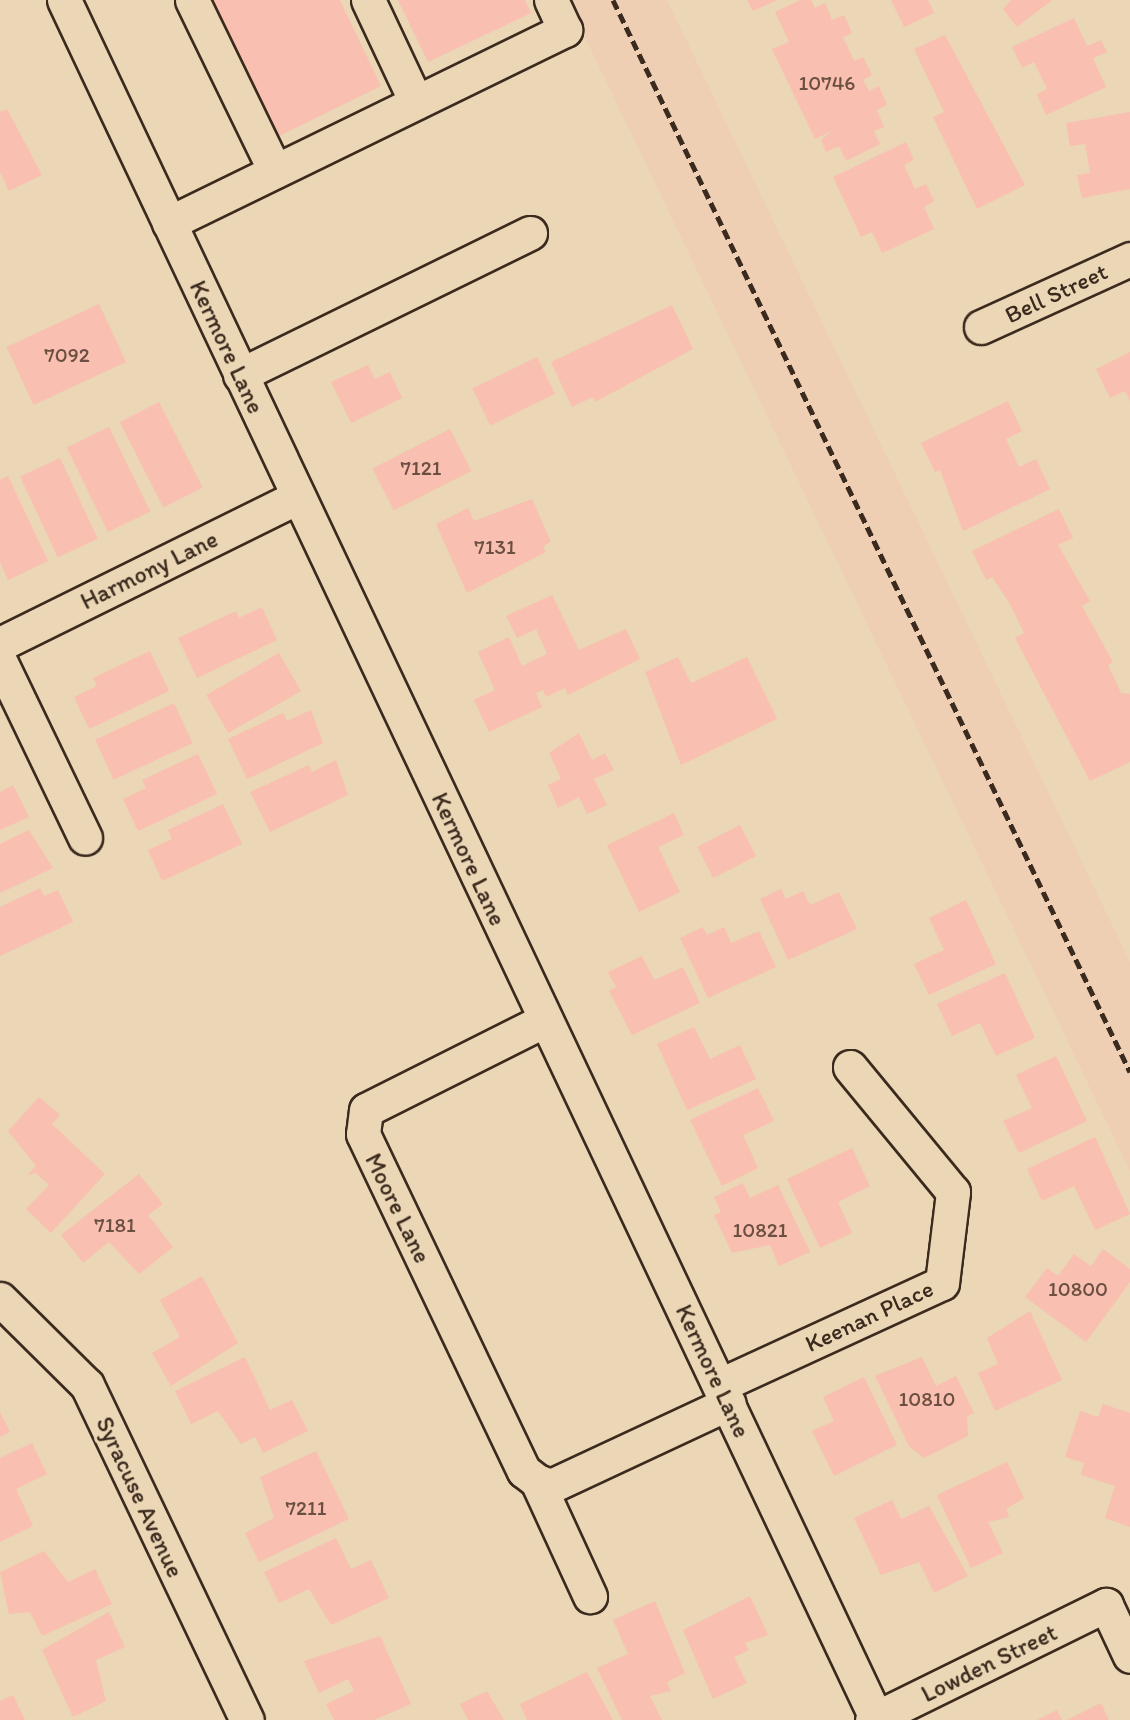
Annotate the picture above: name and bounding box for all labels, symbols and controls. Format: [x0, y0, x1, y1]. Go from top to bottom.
house number: 10746 [799, 70, 855, 96]
street label: Bell Street [1000, 257, 1112, 329]
street label: Kermore Lane [184, 276, 270, 418]
house number: 7092 [44, 342, 90, 368]
house number: 7121 [401, 455, 441, 481]
street label: Harmony Lane [75, 524, 223, 616]
house number: 7131 [474, 534, 516, 560]
street label: Kermore Lane [426, 788, 512, 930]
street label: Moore Lane [359, 1148, 437, 1268]
house number: 7181 [94, 1212, 136, 1238]
house number: 10821 [733, 1217, 787, 1243]
street label: Keenan Place [801, 1274, 937, 1358]
house number: 10800 [1048, 1276, 1108, 1302]
street label: Kermore Lane [670, 1300, 756, 1442]
house number: 10810 [899, 1386, 955, 1412]
street label: Syracuse Avenue [90, 1412, 190, 1582]
house number: 7211 [286, 1495, 326, 1521]
street label: Lowden Street [916, 1618, 1062, 1708]

